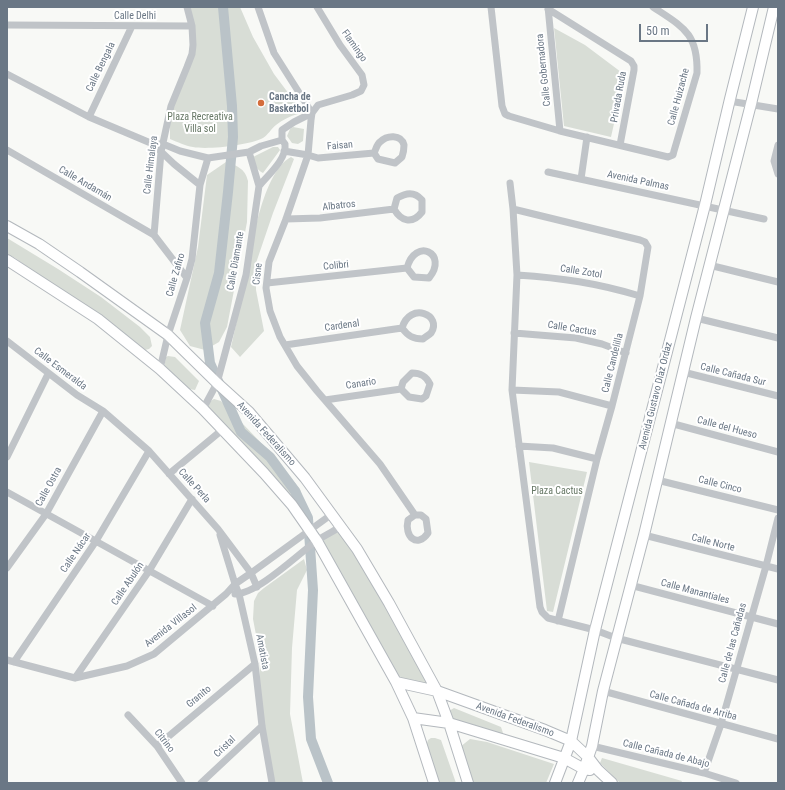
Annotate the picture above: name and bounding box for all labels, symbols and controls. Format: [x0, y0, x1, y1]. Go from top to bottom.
street label: Calle Delhi [114, 10, 156, 22]
scale bar [641, 16, 710, 42]
text: 50 m [646, 24, 670, 38]
street label: Flamingo [339, 28, 369, 64]
street label: Calle Gobernadora [534, 33, 554, 107]
street label: Calle Bengala [84, 40, 118, 94]
street label: Calle Huizache [666, 67, 692, 127]
street label: Privada Ruda [609, 70, 629, 124]
place label: Cancha de Basketbol [269, 91, 311, 114]
marker: Cancha de Basketbol [256, 98, 266, 108]
park label: Plaza Recreativa Villa sol [167, 111, 233, 134]
street label: Calle Himalaya [141, 135, 161, 195]
street label: Faisan [327, 139, 353, 153]
street label: Calle Andamán [56, 164, 114, 204]
street label: Avenida Palmas [606, 169, 670, 193]
street label: Albatros [322, 198, 356, 214]
street label: Calle Diamante [225, 231, 247, 291]
street label: Calle Zafiro [164, 252, 188, 298]
street label: Colibri [323, 259, 349, 273]
street label: Cisne [251, 262, 265, 286]
street label: Calle Zotol [559, 263, 603, 281]
street label: Cardenal [324, 318, 360, 334]
street label: Calle Cactus [547, 319, 597, 339]
street label: Calle Candelilla [600, 332, 626, 394]
street label: Avenida Gustavo Díaz Ordaz [637, 341, 675, 451]
street label: Calle Esmeralda [31, 345, 89, 393]
street label: Calle Cañada Sur [699, 361, 767, 389]
street label: Canario [345, 376, 377, 392]
street label: Avenida Federalismo [234, 400, 298, 468]
street label: Calle del Hueso [696, 414, 758, 442]
street label: Calle Ostra [33, 465, 65, 509]
street label: Calle Perla [175, 466, 213, 506]
street label: Calle Cinco [697, 474, 743, 496]
park label: Plaza Cactus [531, 485, 583, 497]
street label: Calle Nácar [58, 531, 94, 575]
street label: Calle Norte [690, 532, 736, 554]
street label: Calle Abulón [109, 560, 147, 608]
street label: Calle Manantiales [659, 577, 731, 607]
street label: Avenida Villasol [143, 602, 199, 650]
street label: Calle de las Cañadas [717, 602, 749, 684]
street label: Amatista [253, 633, 271, 671]
street label: Granito [184, 683, 214, 711]
street label: Calle Cañada de Arriba [648, 689, 738, 723]
street label: Avenida Federalismo [474, 700, 556, 740]
street label: Citrino [151, 727, 177, 755]
street label: Cristal [212, 734, 238, 760]
street label: Calle Cañada de Abajo [621, 737, 711, 771]

